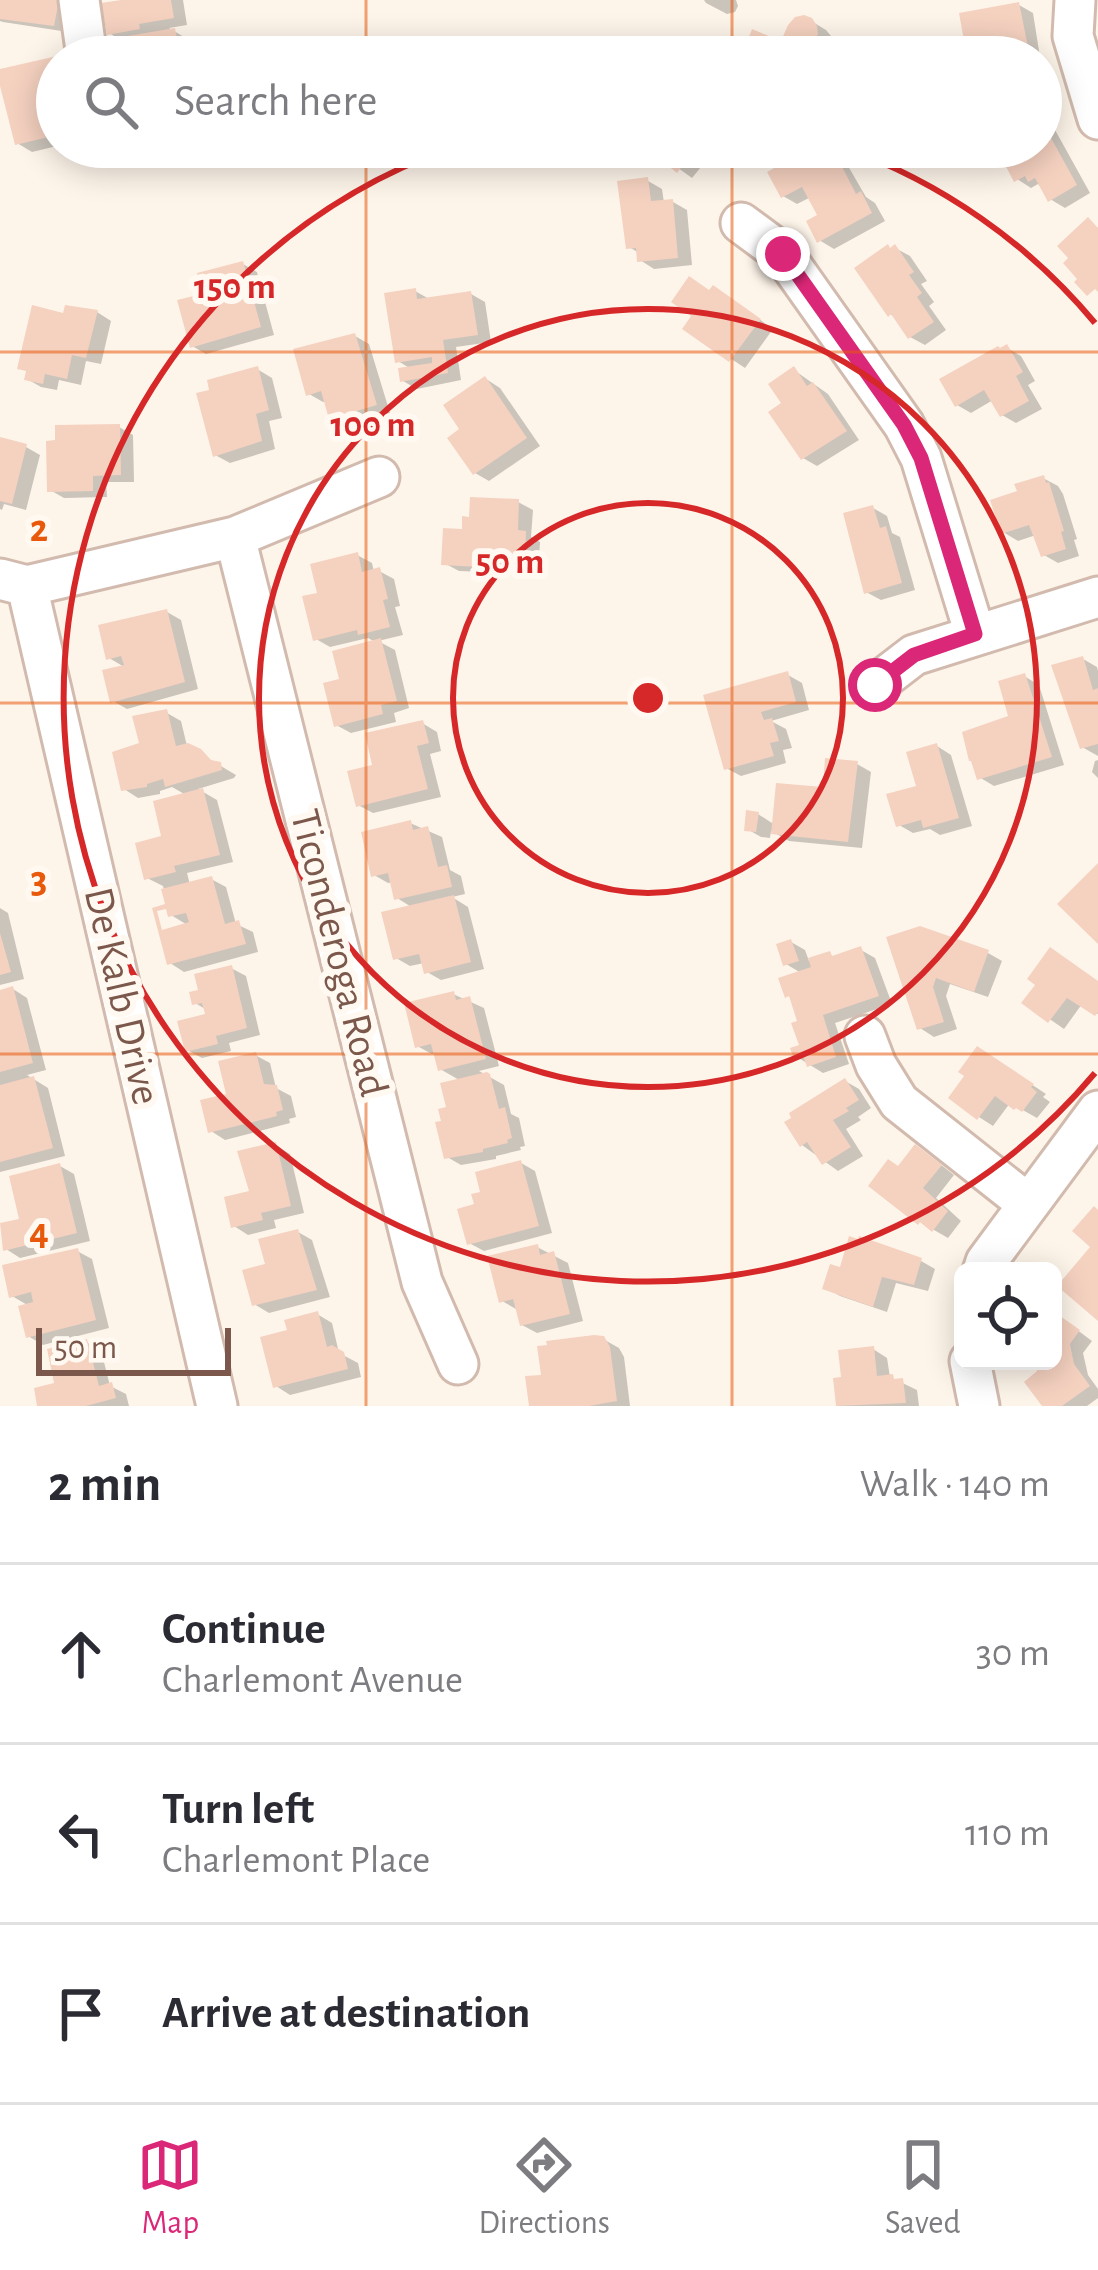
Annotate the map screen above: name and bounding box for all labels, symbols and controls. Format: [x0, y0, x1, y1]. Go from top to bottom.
search box [36, 36, 1062, 168]
icon: search [78, 69, 144, 135]
text: Search here [174, 79, 377, 124]
route end [756, 227, 810, 281]
text: 150 m [194, 269, 276, 305]
text: 100 m [331, 407, 415, 443]
text: 2 [30, 510, 48, 549]
text: 50 m [476, 544, 544, 580]
route start [848, 658, 902, 712]
centre of rings [627, 677, 669, 719]
street label: Ticonderoga Road [283, 805, 395, 1101]
text: 3 [31, 861, 47, 900]
street label: De Kalb Drive [77, 883, 167, 1109]
text: 4 [29, 1213, 49, 1252]
map controls [954, 1262, 1062, 1370]
button: locate [954, 1262, 1062, 1370]
scale bar [36, 1322, 231, 1375]
text: 50 m [54, 1332, 117, 1365]
text: 2 min [48, 1459, 161, 1510]
text: Walk · 140 m [860, 1465, 1050, 1504]
text: Continue [162, 1607, 326, 1652]
icon: ahead [48, 1621, 114, 1687]
text: 30 m [976, 1634, 1050, 1673]
text: Charlemont Avenue [162, 1661, 463, 1700]
text: Turn left [162, 1787, 314, 1832]
icon: left [48, 1801, 114, 1867]
text: 110 m [965, 1814, 1050, 1853]
text: Charlemont Place [162, 1841, 430, 1880]
icon: arrive [48, 1981, 114, 2047]
text: Arrive at destination [162, 1991, 530, 2036]
tab: Map [137, 2132, 203, 2244]
tab: Directions [478, 2132, 610, 2244]
tab: Saved [885, 2132, 960, 2244]

